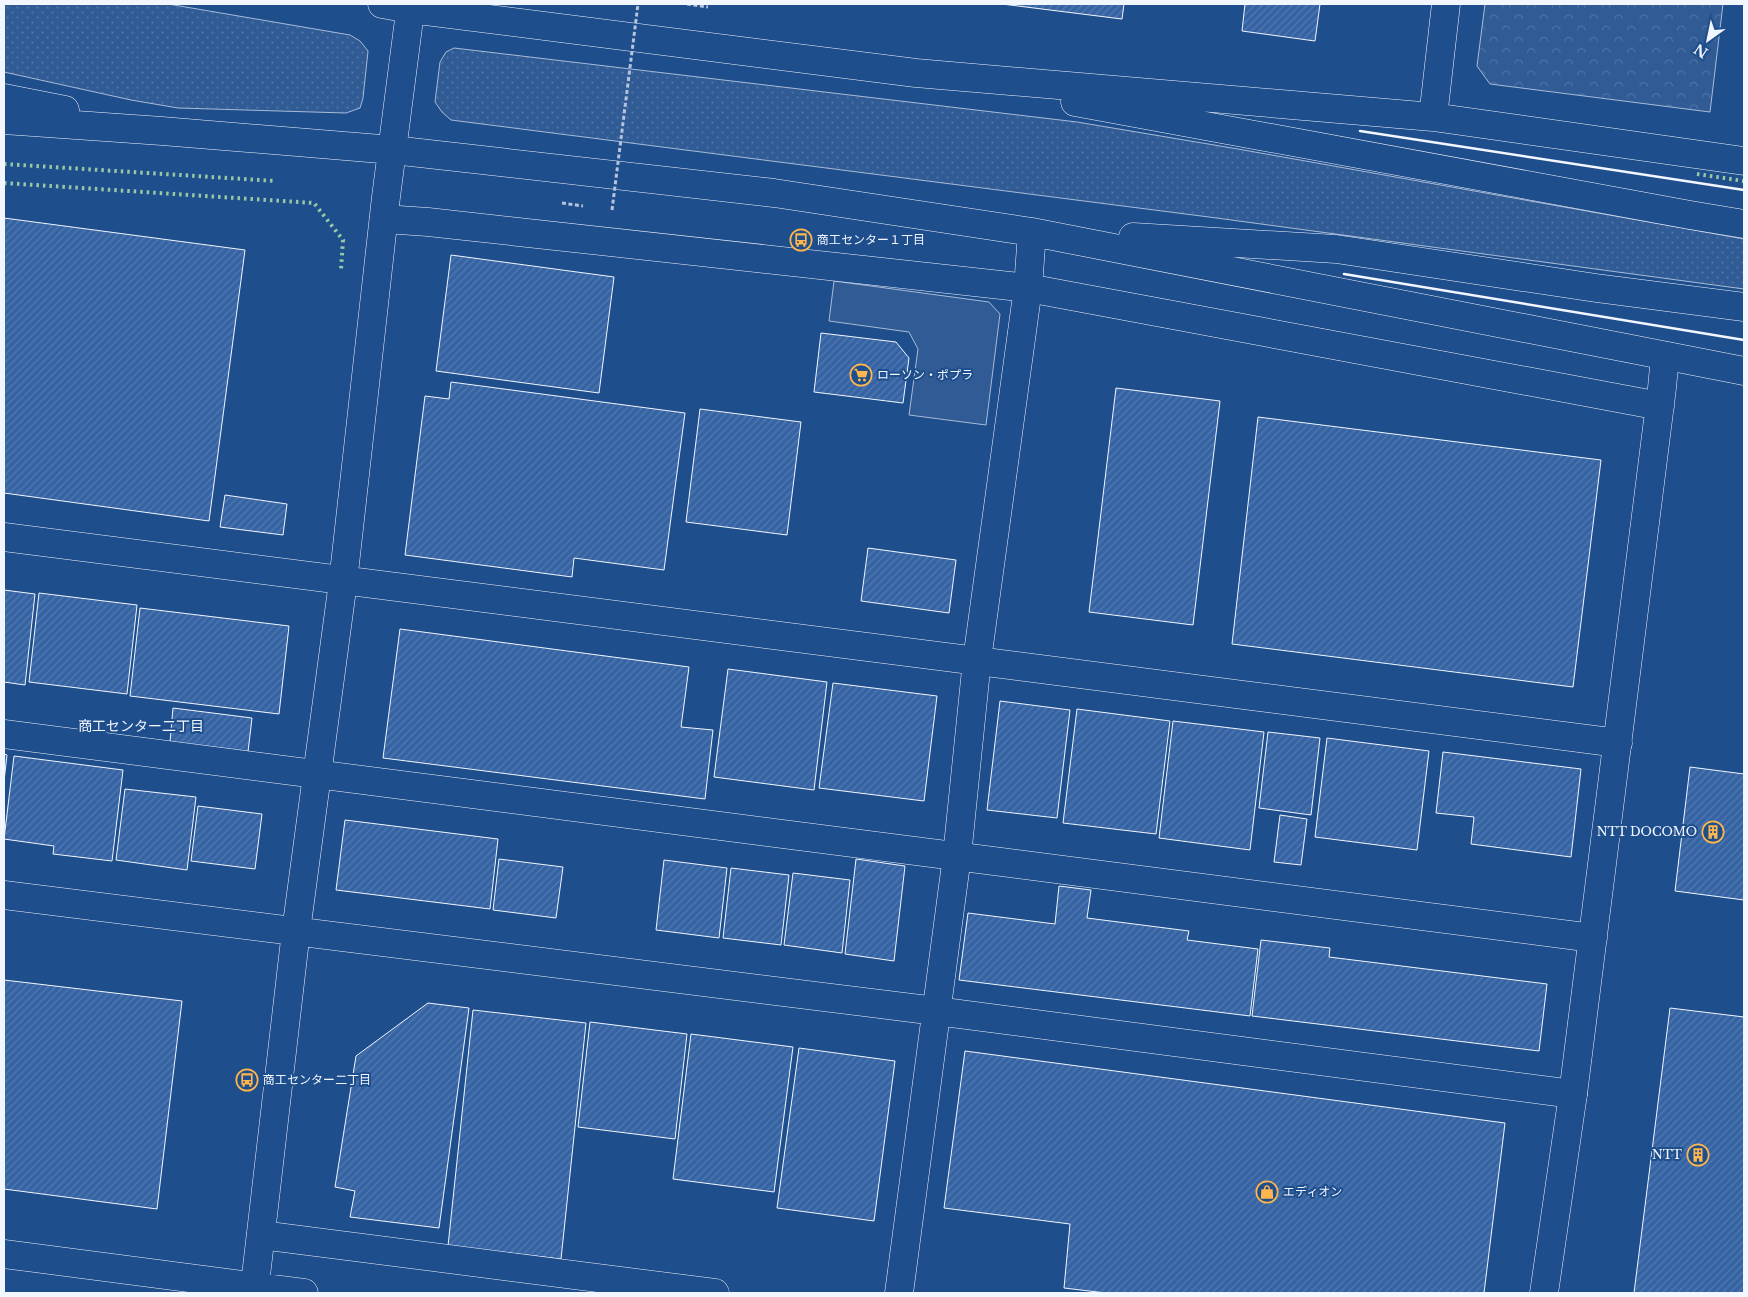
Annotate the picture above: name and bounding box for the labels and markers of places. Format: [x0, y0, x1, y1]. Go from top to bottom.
bus stop icon: 商工センター１丁目 [789, 228, 813, 252]
place label: 商工センター１丁目 [817, 232, 925, 247]
supermarket icon: ローソン・ポプラ [849, 363, 873, 387]
place label: ローソン・ポプラ [877, 367, 973, 382]
building icon: NTT DOCOMO [1701, 820, 1725, 844]
place label: NTT DOCOMO [1597, 824, 1697, 839]
bus stop icon: 商工センター二丁目 [235, 1068, 259, 1092]
place label: 商工センター二丁目 [263, 1072, 371, 1087]
building icon: NTT [1686, 1143, 1710, 1167]
place label: NTT [1652, 1147, 1682, 1162]
shop icon: エディオン [1255, 1180, 1279, 1204]
place label: エディオン [1283, 1184, 1342, 1199]

